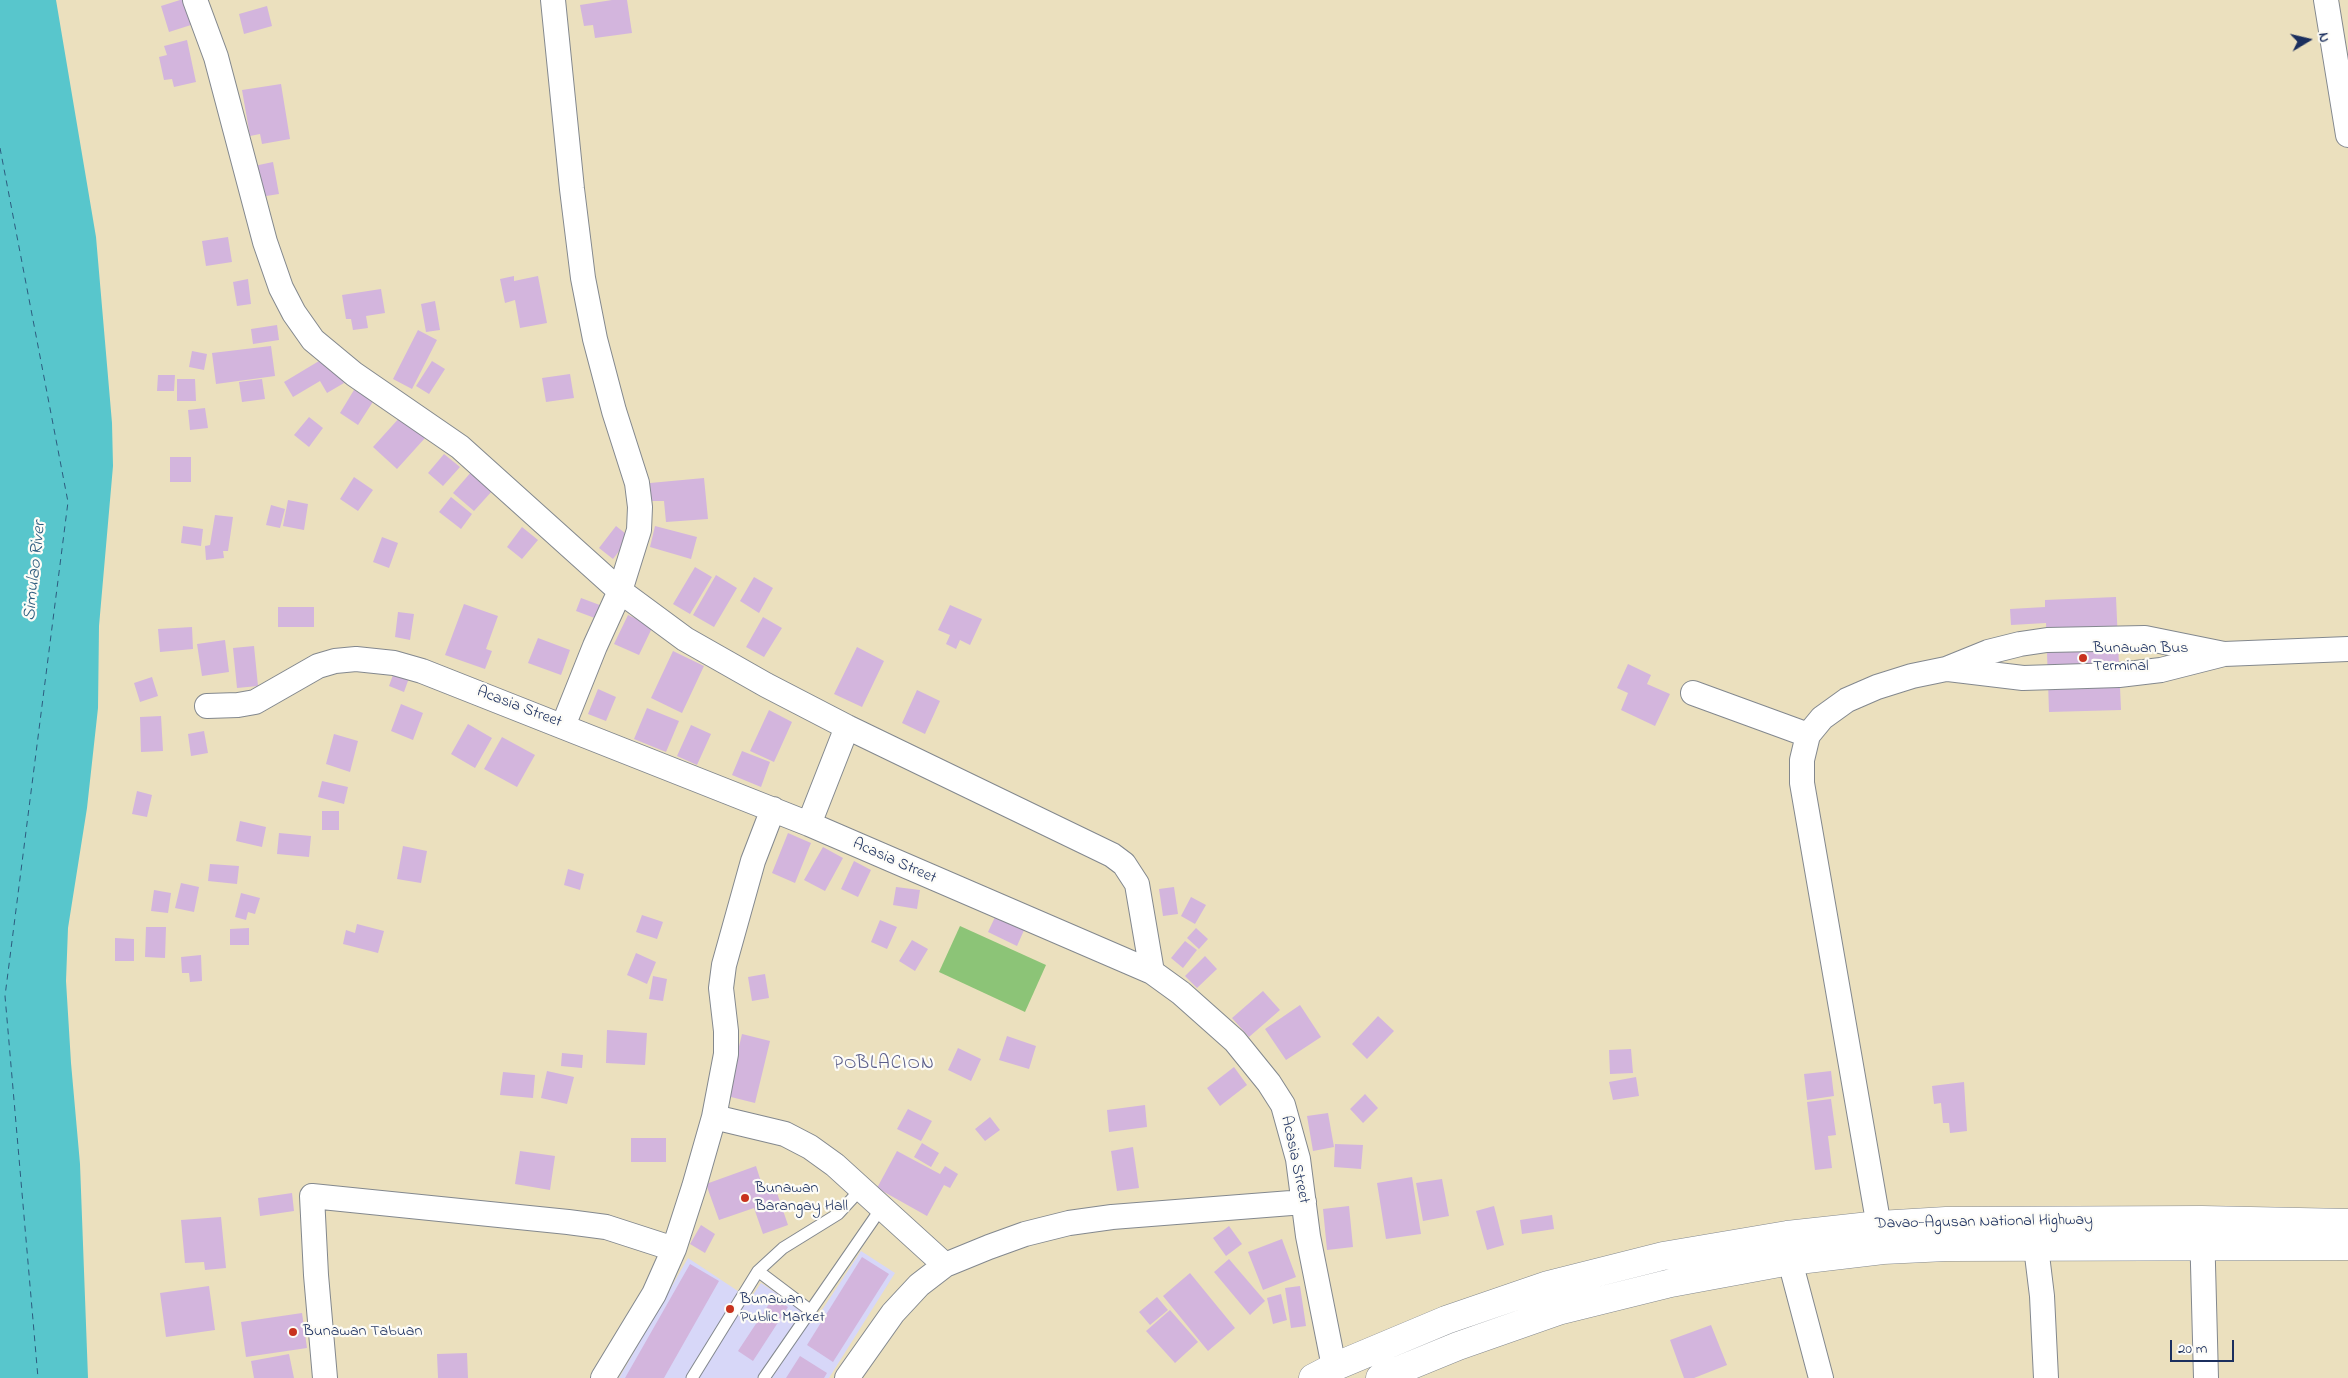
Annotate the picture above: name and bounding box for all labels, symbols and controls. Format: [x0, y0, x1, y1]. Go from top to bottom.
north arrow [2283, 15, 2333, 65]
text: N [2312, 31, 2334, 44]
water label: Simulao River [20, 520, 52, 622]
place label: Bunawan Bus Terminal [2093, 639, 2188, 677]
marker: Bunawan Bus Terminal [2077, 652, 2089, 664]
street label: Acasia Street [474, 683, 564, 733]
street label: Acasia Street [849, 835, 939, 889]
district label: POBLACION [832, 1054, 936, 1076]
street label: Acasia Street [1275, 1114, 1313, 1206]
place label: Bunawan Barangay Hall [755, 1179, 848, 1217]
marker: Bunawan Barangay Hall [739, 1192, 751, 1204]
street label: Davao-Agusan National Highway [1875, 1211, 2093, 1235]
place label: Bunawan Public Market [740, 1290, 825, 1328]
marker: Bunawan Public Market [724, 1303, 736, 1315]
place label: Bunawan Tabuan [303, 1322, 422, 1342]
marker: Bunawan Tabuan [287, 1326, 299, 1338]
scale bar [2173, 1330, 2237, 1362]
text: 20 m [2178, 1338, 2207, 1360]

